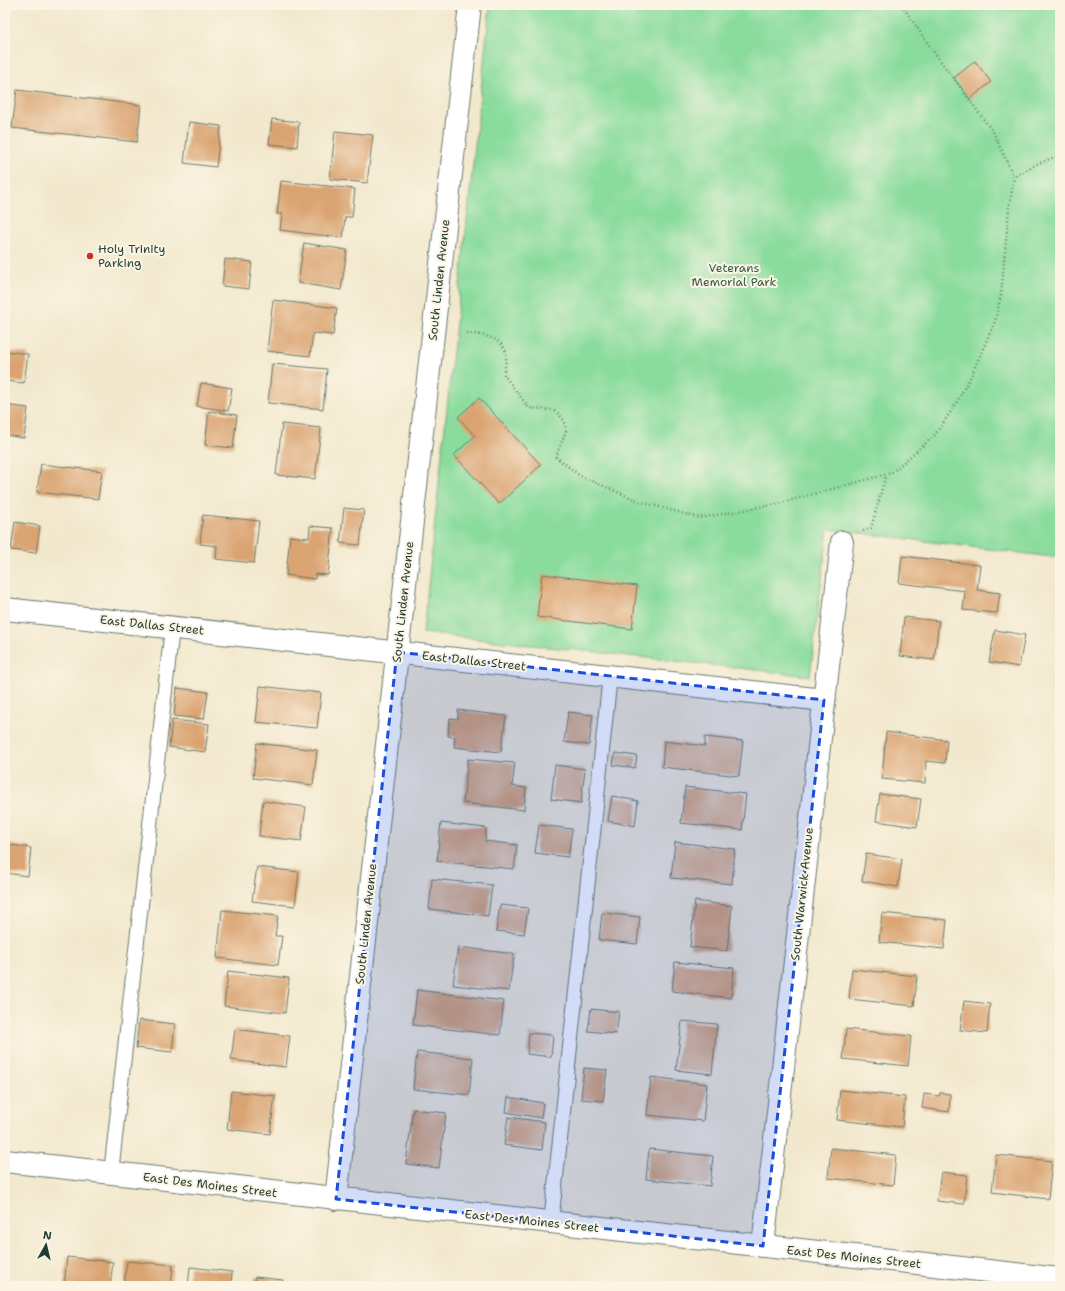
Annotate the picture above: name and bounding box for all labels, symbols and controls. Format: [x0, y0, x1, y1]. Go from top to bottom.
street label: South Linden Avenue [425, 218, 453, 342]
place label: Holy Trinity Parking [98, 241, 166, 271]
marker: Holy Trinity Parking [85, 251, 95, 261]
park label: Veterans Memorial Park [692, 260, 777, 290]
street label: South Linden Avenue [389, 540, 417, 664]
street label: East Dallas Street [99, 612, 205, 638]
street label: East Dallas Street [421, 648, 527, 674]
street label: South Warwick Avenue [787, 826, 817, 961]
street label: South Linden Avenue [352, 862, 380, 986]
street label: East Des Moines Street [142, 1169, 278, 1201]
street label: East Des Moines Street [464, 1206, 600, 1236]
north arrow [26, 1225, 66, 1265]
text: N [42, 1228, 53, 1244]
street label: East Des Moines Street [786, 1242, 922, 1272]

